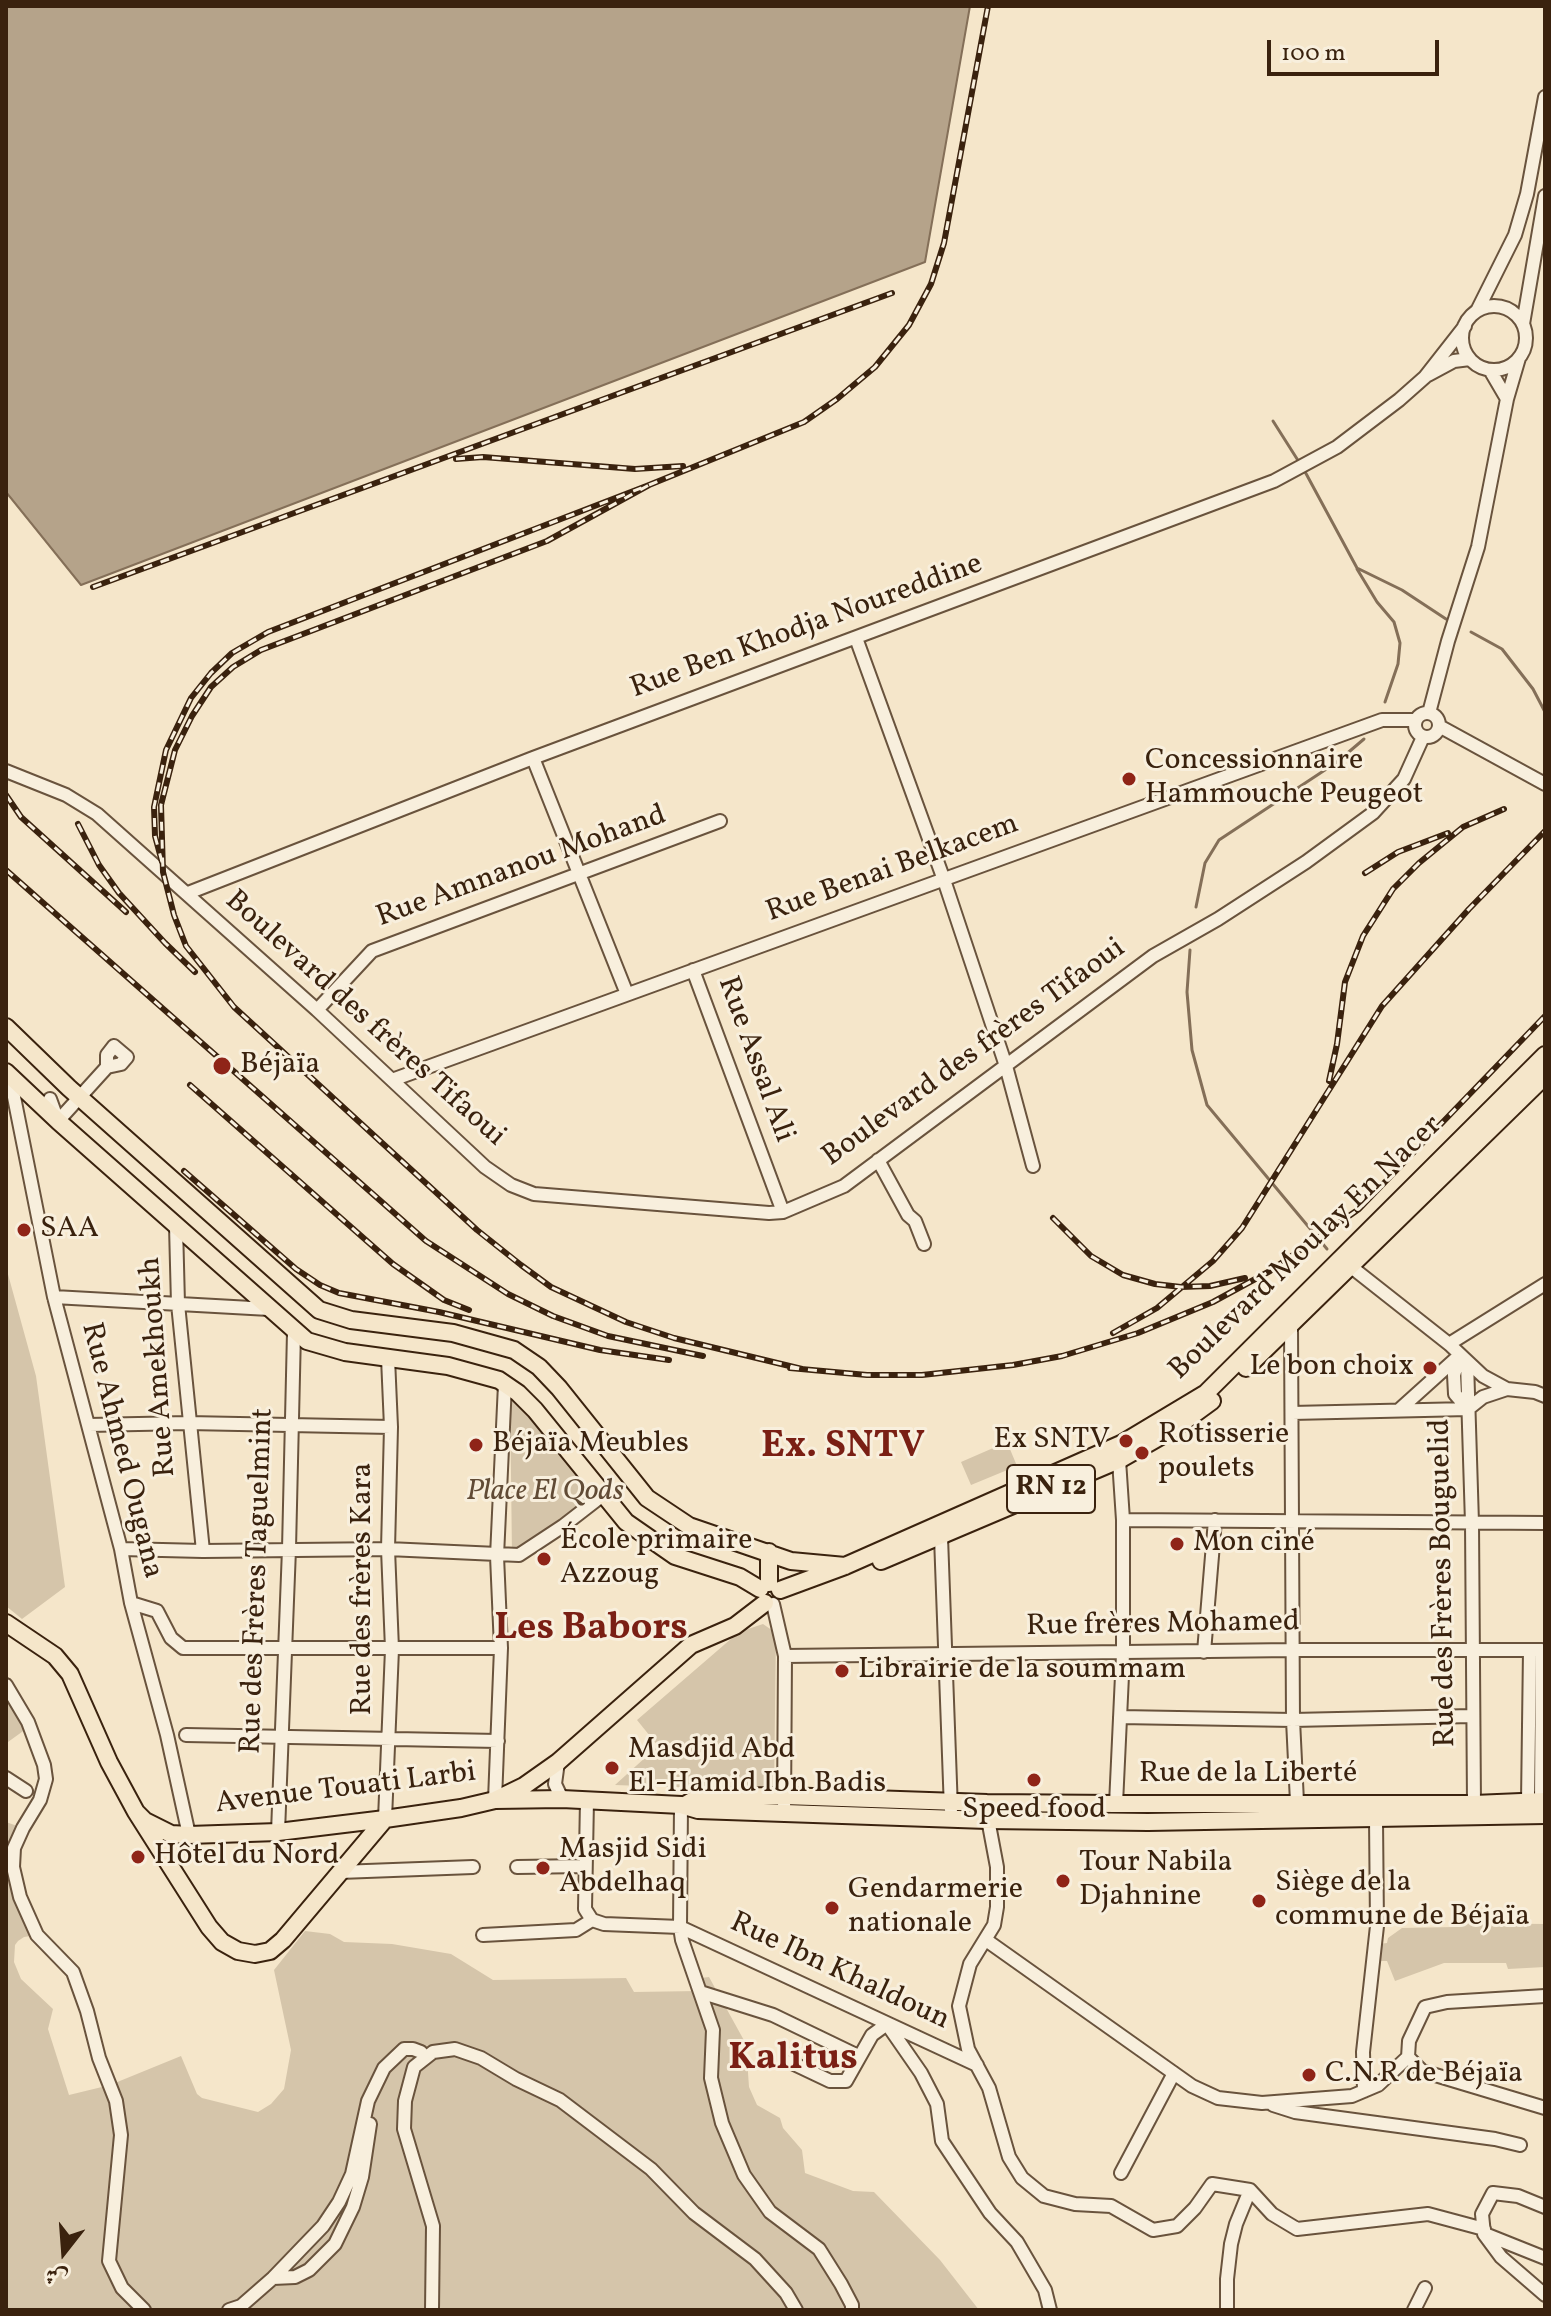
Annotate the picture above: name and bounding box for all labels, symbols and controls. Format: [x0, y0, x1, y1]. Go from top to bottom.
scale bar [1271, 24, 1443, 74]
text: 100 m [1281, 37, 1346, 71]
street label: Rue Ben Khodja Noureddine [626, 547, 988, 709]
place label: Concessionnaire Hammouche Peugeot [1145, 744, 1423, 814]
marker: Concessionnaire Hammouche Peugeot [1120, 770, 1138, 788]
street label: Rue Amnanou Mohand [372, 799, 672, 937]
street label: Rue Benai Belkacem [762, 808, 1024, 932]
street label: Boulevard des frères Tifaoui [216, 884, 512, 1156]
street label: Boulevard des frères Tifaoui [817, 932, 1133, 1176]
street label: Rue Assal Ali [707, 972, 801, 1148]
place label: Béjaïa [240, 1048, 320, 1084]
marker: Béjaïa [211, 1055, 233, 1077]
street label: Boulevard Moulay En Nacer [1163, 1109, 1451, 1389]
place label: SAA [40, 1212, 99, 1248]
marker: SAA [15, 1221, 33, 1239]
street label: Rue Amekhoukh [134, 1256, 186, 1478]
street label: Rue Ahmed Ougana [71, 1319, 169, 1583]
place label: Le bon choix [1250, 1350, 1414, 1386]
marker: Le bon choix [1421, 1359, 1439, 1377]
street label: Rue des Frères Taguelmint [235, 1407, 283, 1755]
place label: Rotisserie poulets [1158, 1418, 1289, 1488]
street label: Rue des Frères Bouguelid [1424, 1418, 1466, 1748]
place label: Ex SNTV [993, 1423, 1110, 1459]
district label: Ex. SNTV [761, 1426, 925, 1472]
place label: Béjaïa Meubles [492, 1427, 689, 1463]
marker: Ex SNTV [1117, 1432, 1135, 1450]
marker: Béjaïa Meubles [467, 1436, 485, 1454]
marker: Rotisserie poulets [1133, 1444, 1151, 1462]
street label: Rue des frères Kara [346, 1462, 382, 1716]
road number: RN 12 [1007, 1465, 1095, 1513]
park label: Place El Qods [466, 1475, 624, 1511]
place label: École primaire Azzoug [560, 1524, 752, 1594]
place label: Mon ciné [1193, 1526, 1315, 1562]
marker: Mon ciné [1168, 1535, 1186, 1553]
marker: École primaire Azzoug [535, 1550, 553, 1568]
street label: Rue frères Mohamed [1026, 1606, 1300, 1646]
district label: Les Babors [494, 1608, 688, 1654]
place label: Librairie de la soummam [858, 1653, 1186, 1689]
marker: Librairie de la soummam [833, 1662, 851, 1680]
place label: Masdjid Abd El-Hamid Ibn Badis [628, 1733, 886, 1804]
street label: Avenue Touati Larbi [214, 1756, 478, 1824]
street label: Rue de la Liberté [1139, 1757, 1357, 1793]
marker: Masdjid Abd El-Hamid Ibn Badis [603, 1759, 621, 1777]
marker: Speed food [1025, 1771, 1043, 1789]
place label: Speed food [962, 1793, 1106, 1829]
place label: Masjid Sidi Abdelhaq [559, 1833, 707, 1904]
place label: Hôtel du Nord [154, 1839, 340, 1875]
place label: Tour Nabila Djahnine [1079, 1846, 1232, 1916]
marker: Hôtel du Nord [129, 1848, 147, 1866]
marker: Masjid Sidi Abdelhaq [534, 1859, 552, 1877]
place label: Siège de la commune de Béjaïa [1275, 1866, 1530, 1936]
marker: Tour Nabila Djahnine [1054, 1872, 1072, 1890]
place label: Gendarmerie nationale [848, 1873, 1023, 1944]
marker: Siège de la commune de Béjaïa [1250, 1892, 1268, 1910]
marker: Gendarmerie nationale [823, 1899, 841, 1917]
street label: Rue Ibn Khaldoun [723, 1906, 955, 2040]
district label: Kalitus [728, 2038, 858, 2084]
place label: C.N.R de Béjaïa [1325, 2057, 1523, 2093]
marker: C.N.R de Béjaïa [1300, 2066, 1318, 2084]
north arrow [24, 2212, 104, 2292]
text: ش [42, 2257, 72, 2293]

